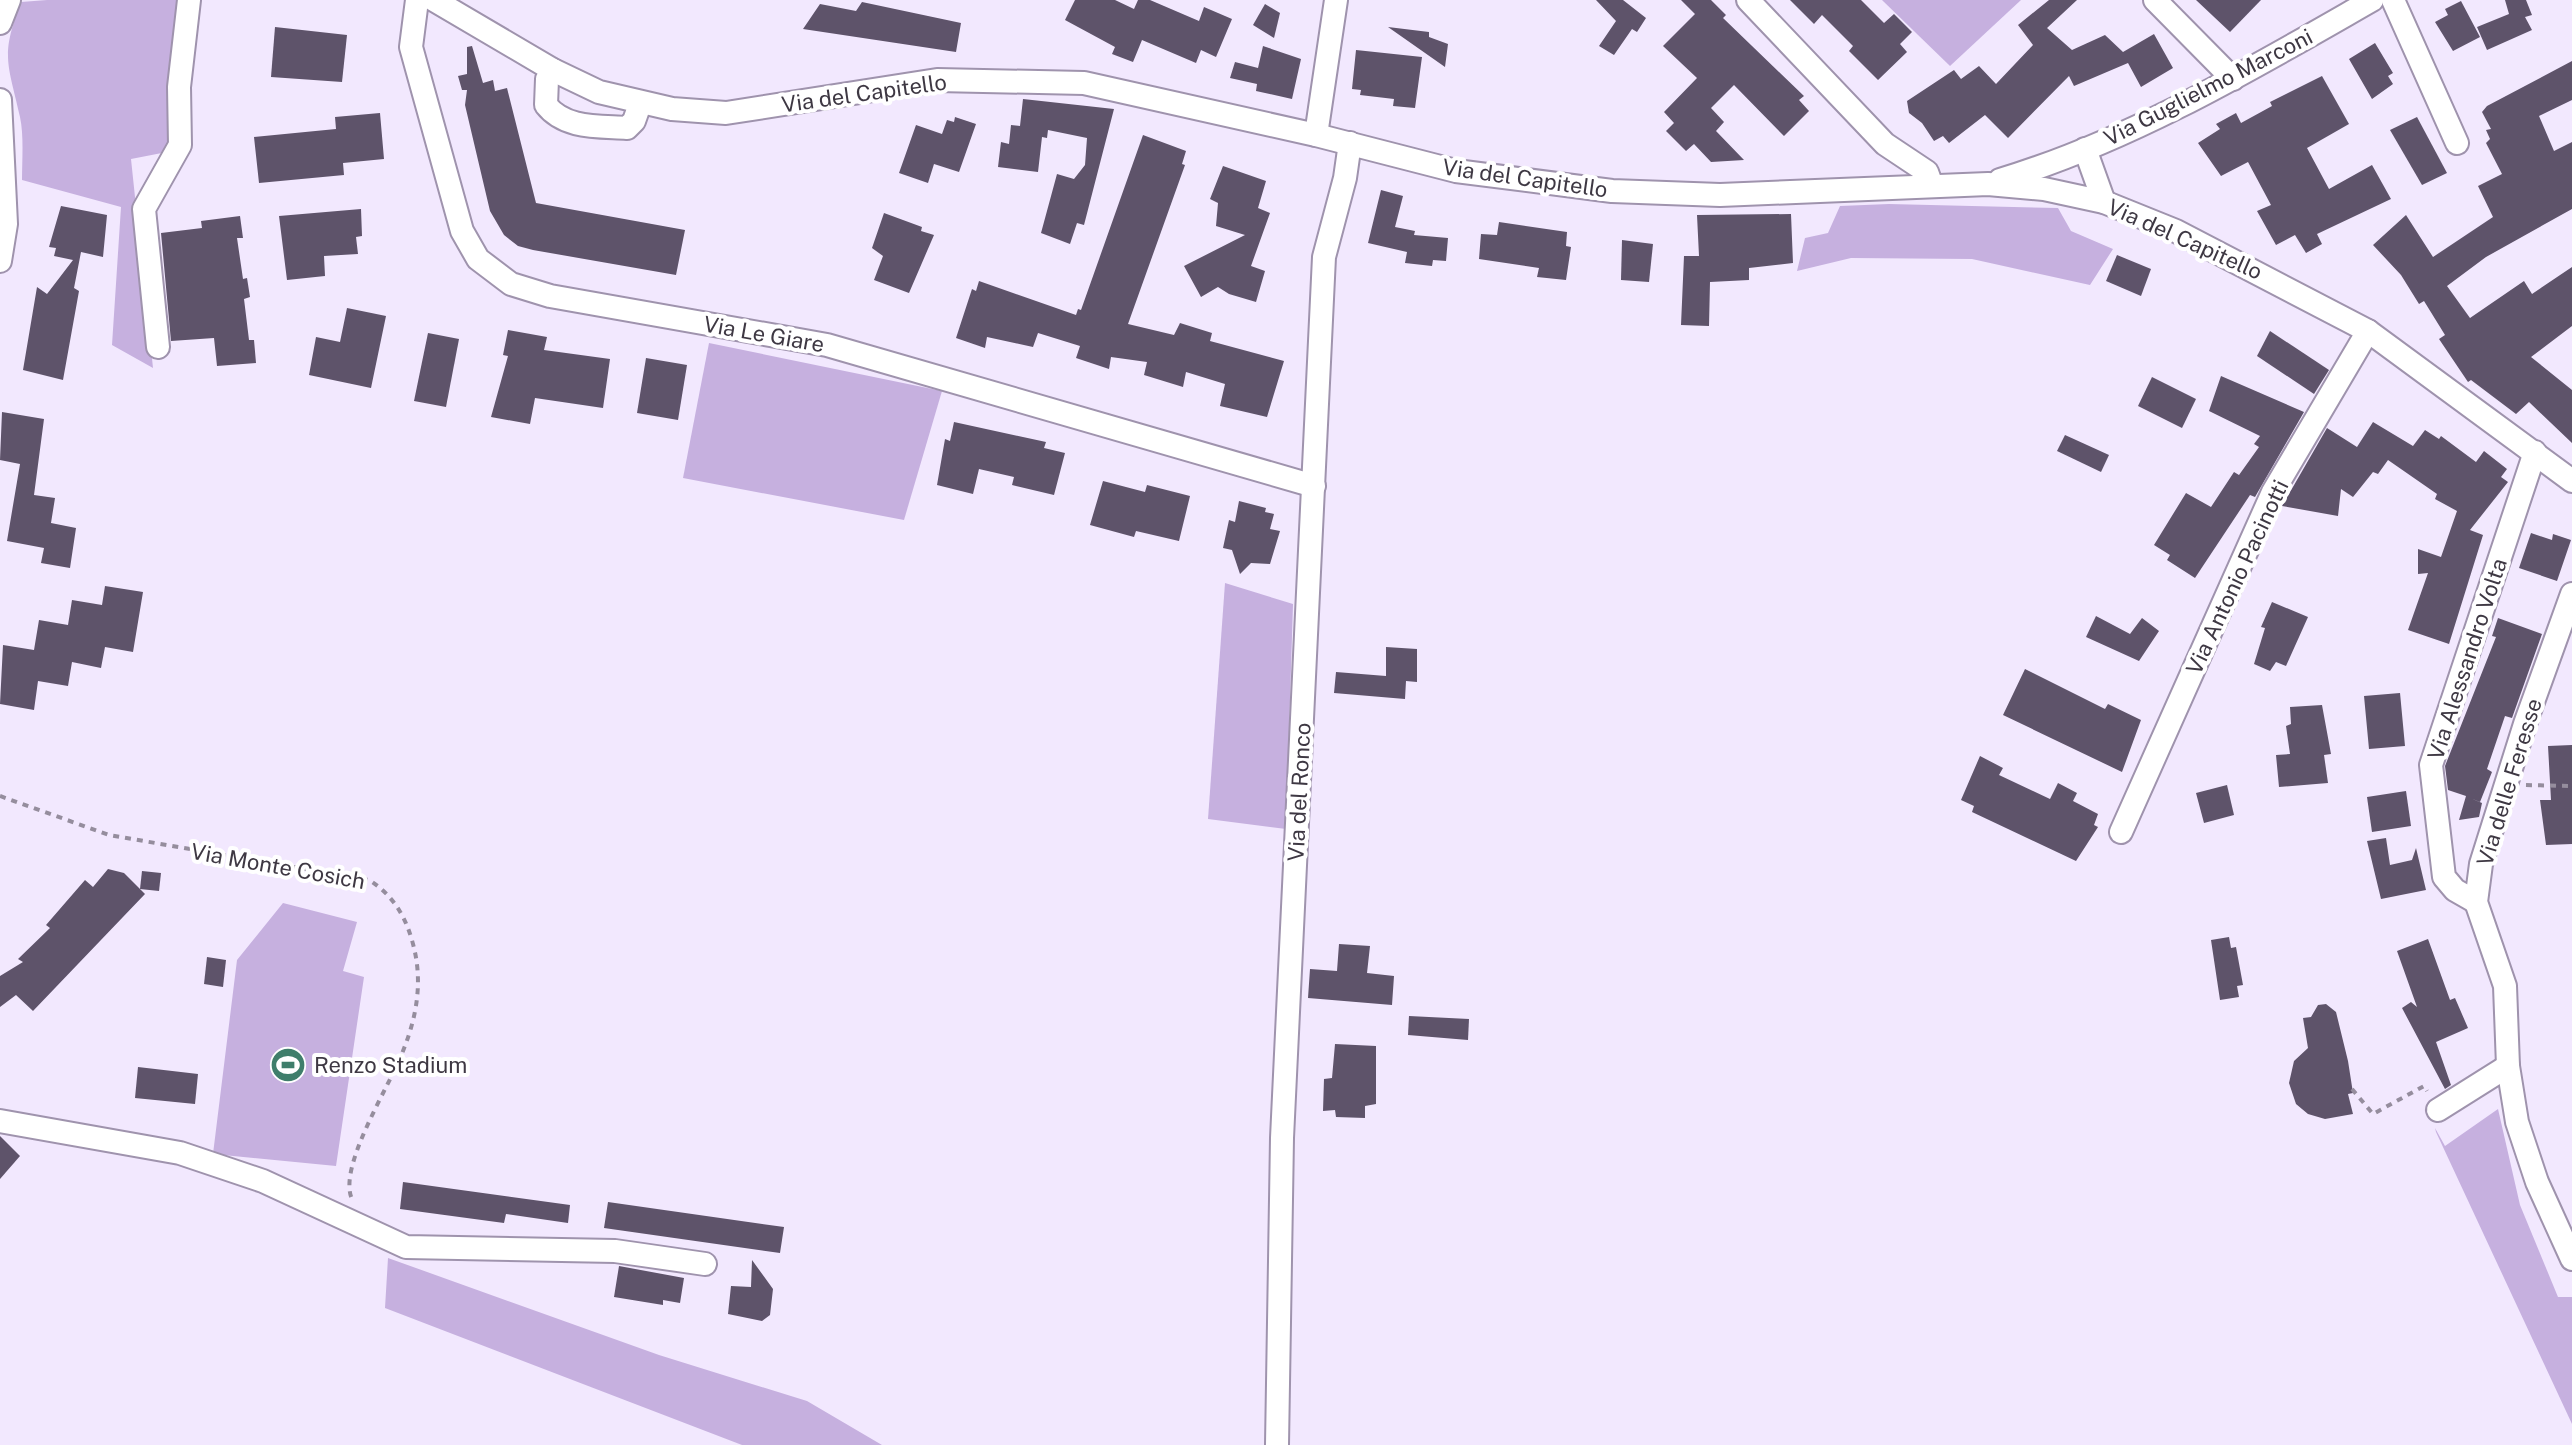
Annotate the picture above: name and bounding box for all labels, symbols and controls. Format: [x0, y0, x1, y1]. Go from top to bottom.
street label: Via Guglielmo Marconi [2099, 23, 2317, 151]
street label: Via del Capitello [780, 69, 948, 117]
street label: Via del Capitello [1441, 154, 1609, 202]
street label: Via del Capitello [2104, 193, 2266, 285]
street label: Via Le Giare [702, 311, 826, 357]
street label: Via Antonio Pacinotti [2181, 476, 2293, 678]
street label: Via Alessandro Volta [2422, 555, 2512, 763]
street label: Via delle Feresse [2471, 695, 2547, 869]
street label: Via del Ronco [1282, 722, 1316, 862]
street label: Via Monte Cosich [189, 838, 367, 894]
sports icon: Renzo Stadium [269, 1046, 307, 1084]
place label: Renzo Stadium [314, 1052, 467, 1078]

